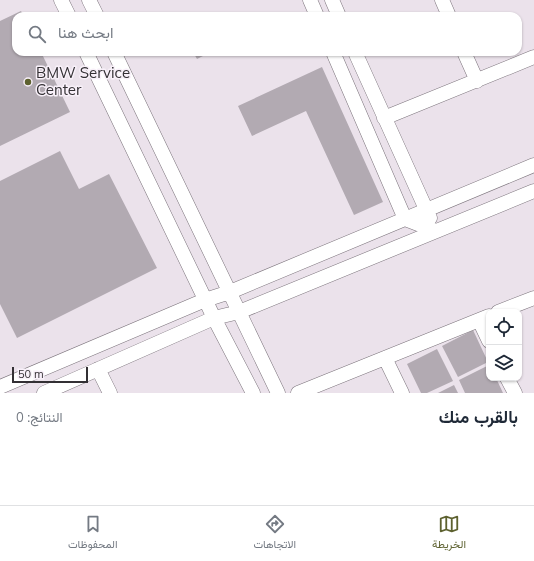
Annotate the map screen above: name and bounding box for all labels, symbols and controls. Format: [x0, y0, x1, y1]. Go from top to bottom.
search box [12, 12, 522, 56]
icon: search [26, 23, 48, 45]
text: ابحث هنا [58, 23, 113, 42]
place label: BMW Service Center [36, 63, 130, 99]
marker: BMW Service Center [23, 77, 33, 87]
map controls [486, 309, 522, 381]
button: locate [486, 309, 522, 345]
button: layers [486, 345, 522, 381]
scale bar [12, 365, 88, 384]
text: 50 m [18, 367, 44, 381]
text: بالقرب منك [439, 406, 518, 427]
text: النتائج: 0 [16, 409, 63, 425]
tab: المحفوظات [68, 513, 118, 554]
tab: الاتجاهات [253, 513, 296, 554]
tab: الخريطة [432, 513, 466, 554]

